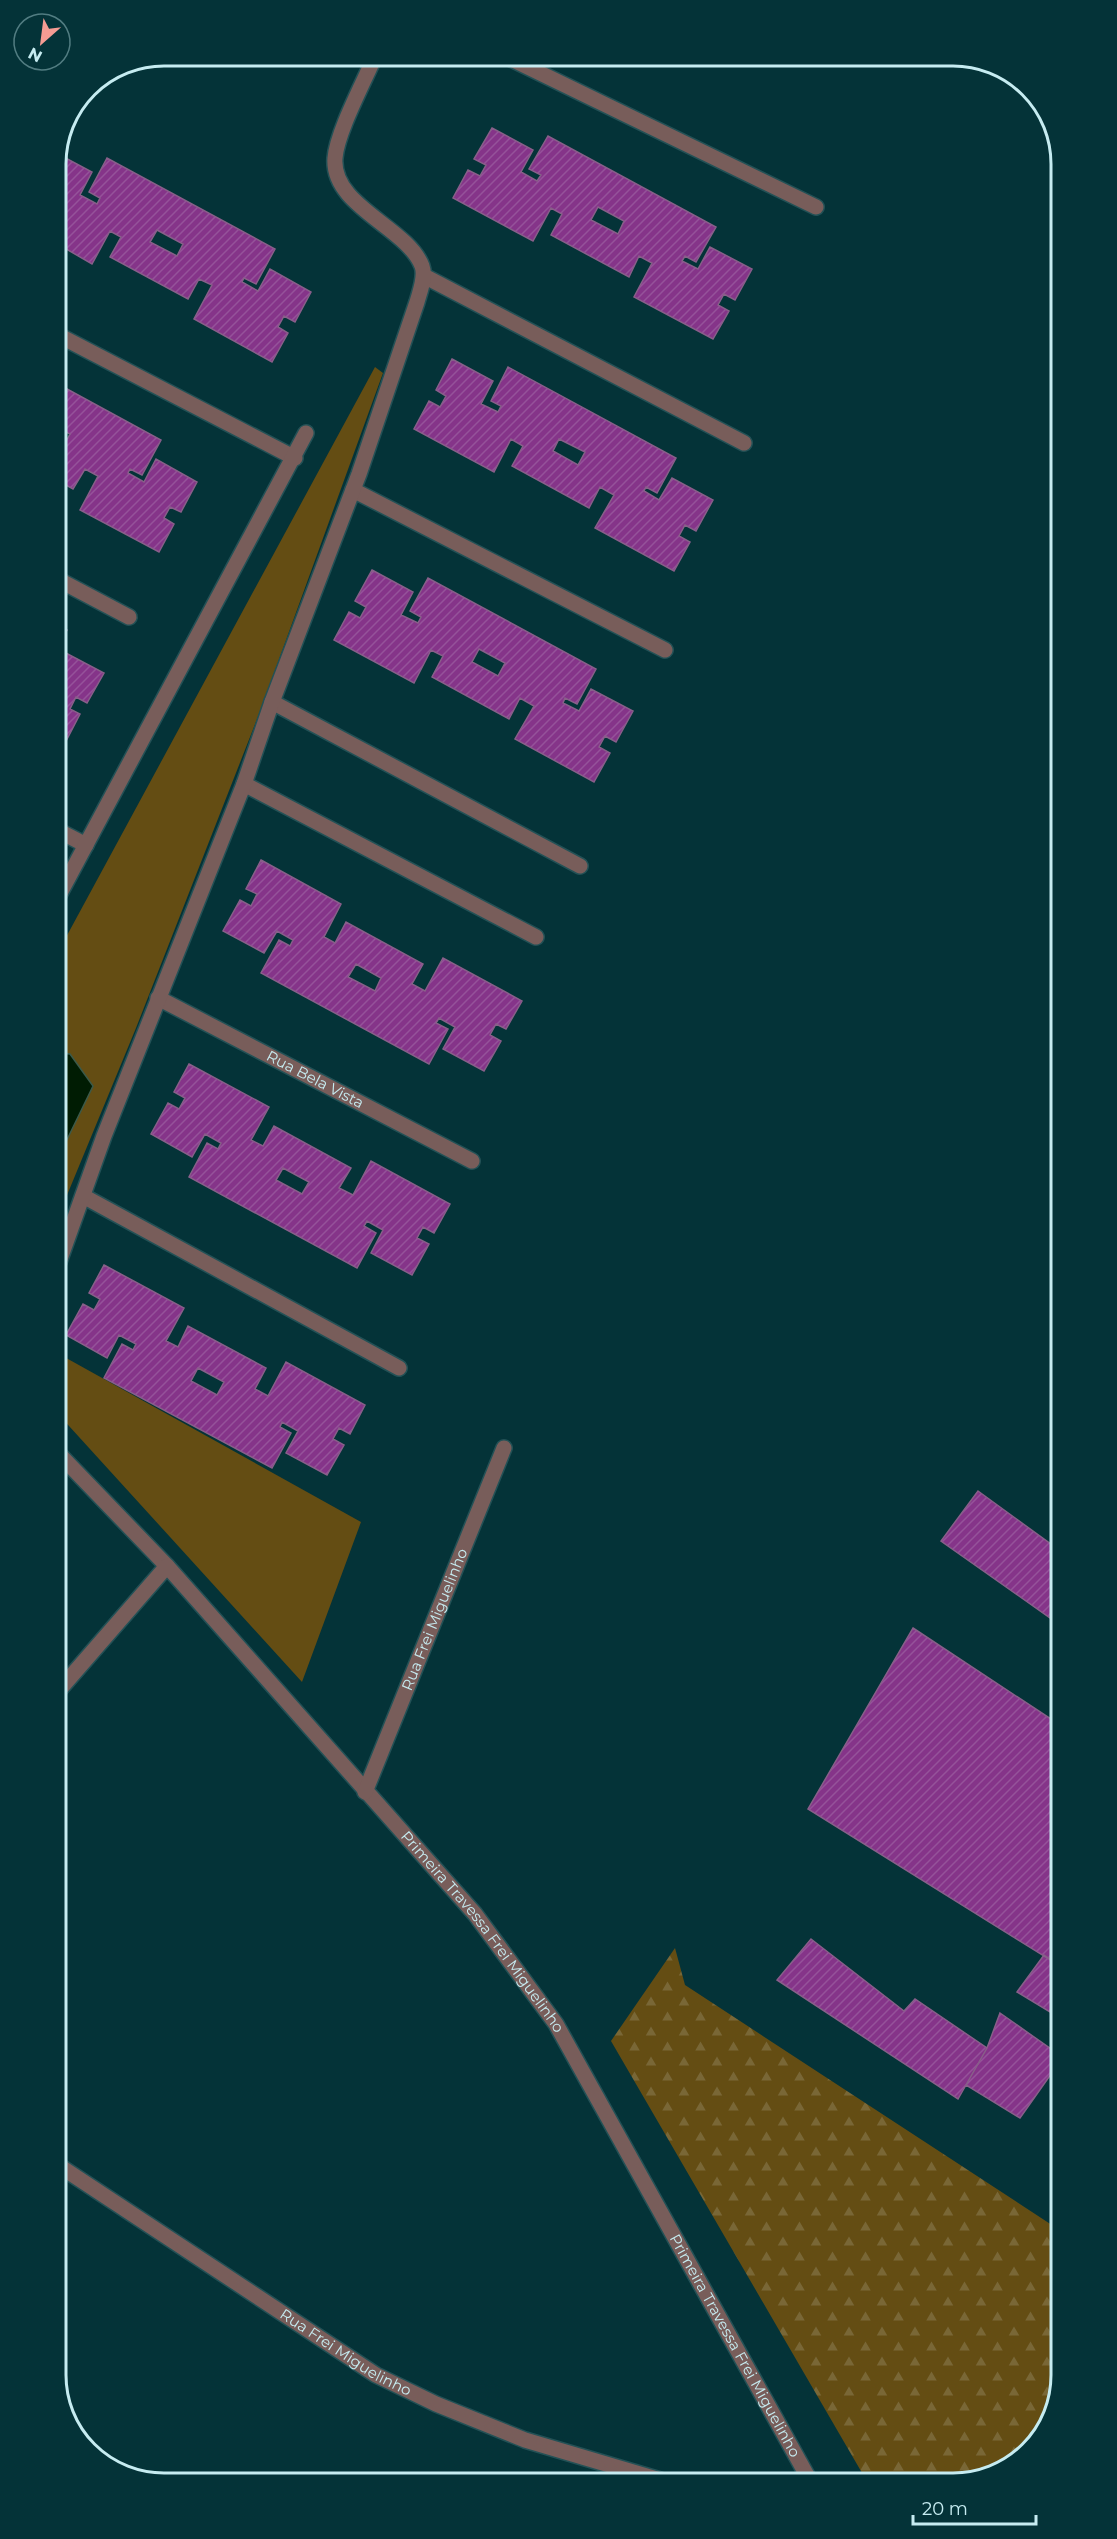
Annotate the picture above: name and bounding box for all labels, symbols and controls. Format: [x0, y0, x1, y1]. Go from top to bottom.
north arrow [12, 12, 72, 72]
text: N [25, 43, 45, 66]
street label: Rua Bela Vista [263, 1046, 367, 1112]
street label: Rua Frei Miguelinho [397, 1546, 471, 1693]
street label: Primeira Travessa Frei Miguelinho [397, 1827, 569, 2036]
street label: Primeira Travessa Frei Miguelinho [666, 2231, 805, 2460]
street label: Rua Frei Miguelinho [277, 2304, 415, 2400]
scale bar [913, 2488, 1036, 2526]
text: 20 m [922, 2498, 968, 2520]

